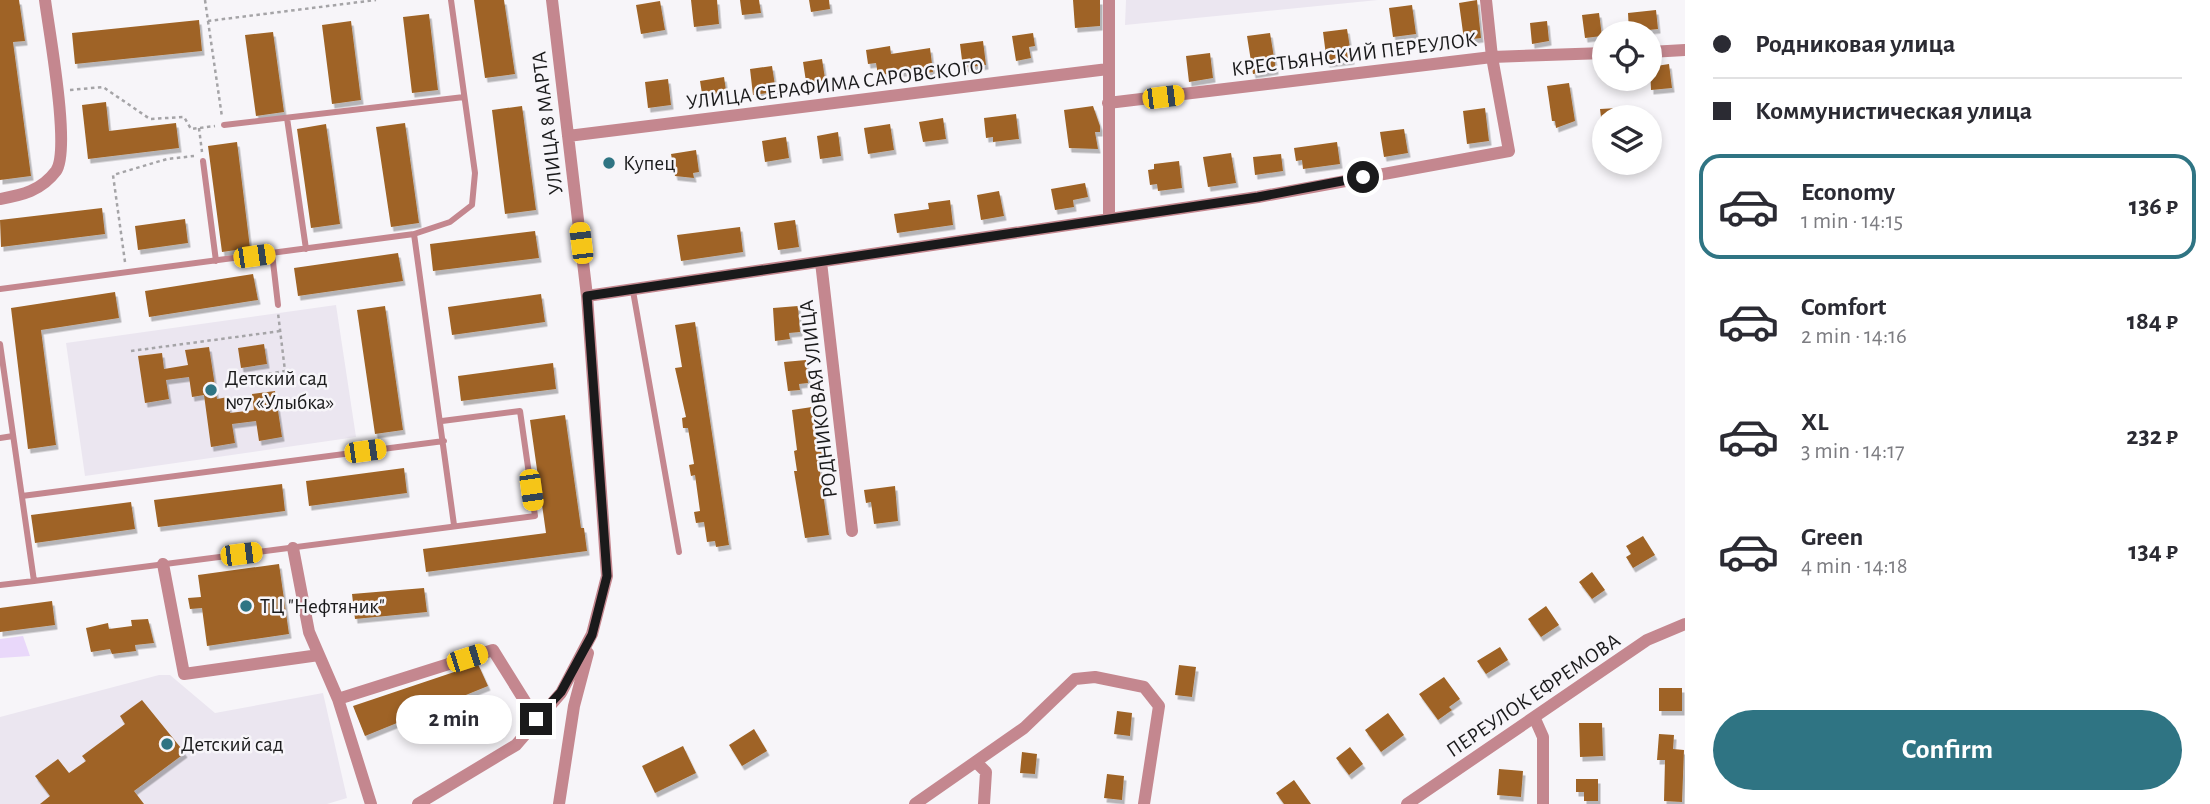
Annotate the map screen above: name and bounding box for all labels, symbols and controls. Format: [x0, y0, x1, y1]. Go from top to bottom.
map controls [1592, 21, 1662, 175]
button: locate [1592, 21, 1662, 91]
street label: КРЕСТЬЯНСКИЙ ПЕРЕУЛОК [1230, 28, 1478, 80]
text: Родниковая улица [1755, 31, 1955, 57]
street label: УЛИЦА 8 МАРТА [528, 50, 567, 196]
street label: УЛИЦА СЕРАФИМА САРОВСКОГО [685, 56, 985, 113]
car [1141, 84, 1186, 110]
text: Коммунистическая улица [1755, 98, 2032, 124]
button: layers [1592, 105, 1662, 175]
place label: Купец [623, 153, 676, 174]
marker: Купец [601, 155, 617, 171]
route start [1347, 161, 1379, 193]
icon: car [1717, 175, 1780, 238]
text: Economy [1801, 179, 1895, 205]
text: 136 ₽ [2129, 193, 2178, 219]
text: 1 min · 14:15 [1801, 210, 1903, 233]
car [569, 221, 594, 265]
car [232, 243, 277, 269]
icon: car [1717, 290, 1780, 353]
text: Comfort [1801, 294, 1886, 320]
street label: РОДНИКОВАЯ УЛИЦА [796, 299, 841, 499]
text: 184 ₽ [2127, 308, 2178, 334]
text: 2 min · 14:16 [1801, 325, 1907, 348]
place label: Детский сад №7 «Улыбка» [225, 368, 334, 413]
marker: Детский сад №7 «Улыбка» [203, 382, 219, 398]
icon: car [1717, 405, 1780, 468]
text: XL [1801, 409, 1828, 435]
text: 232 ₽ [2126, 423, 2178, 449]
car [343, 438, 388, 464]
text: 3 min · 14:17 [1801, 440, 1905, 463]
car [518, 468, 545, 512]
icon: car [1717, 520, 1780, 583]
text: Green [1801, 524, 1863, 550]
text: 134 ₽ [2128, 538, 2178, 564]
car [219, 541, 264, 567]
text: 4 min · 14:18 [1801, 555, 1908, 578]
place label: ТЦ "Нефтяник" [260, 596, 385, 617]
marker: ТЦ "Нефтяник" [238, 598, 254, 614]
street label: ПЕРЕУЛОК ЕФРЕМОВА [1443, 630, 1624, 761]
car [444, 642, 491, 674]
callout: 2 min [396, 694, 512, 744]
route end [520, 703, 552, 735]
text: 2 min [428, 708, 480, 731]
button: Confirm [1713, 710, 2182, 790]
place label: Детский сад [181, 734, 284, 755]
marker: Детский сад [159, 736, 175, 752]

